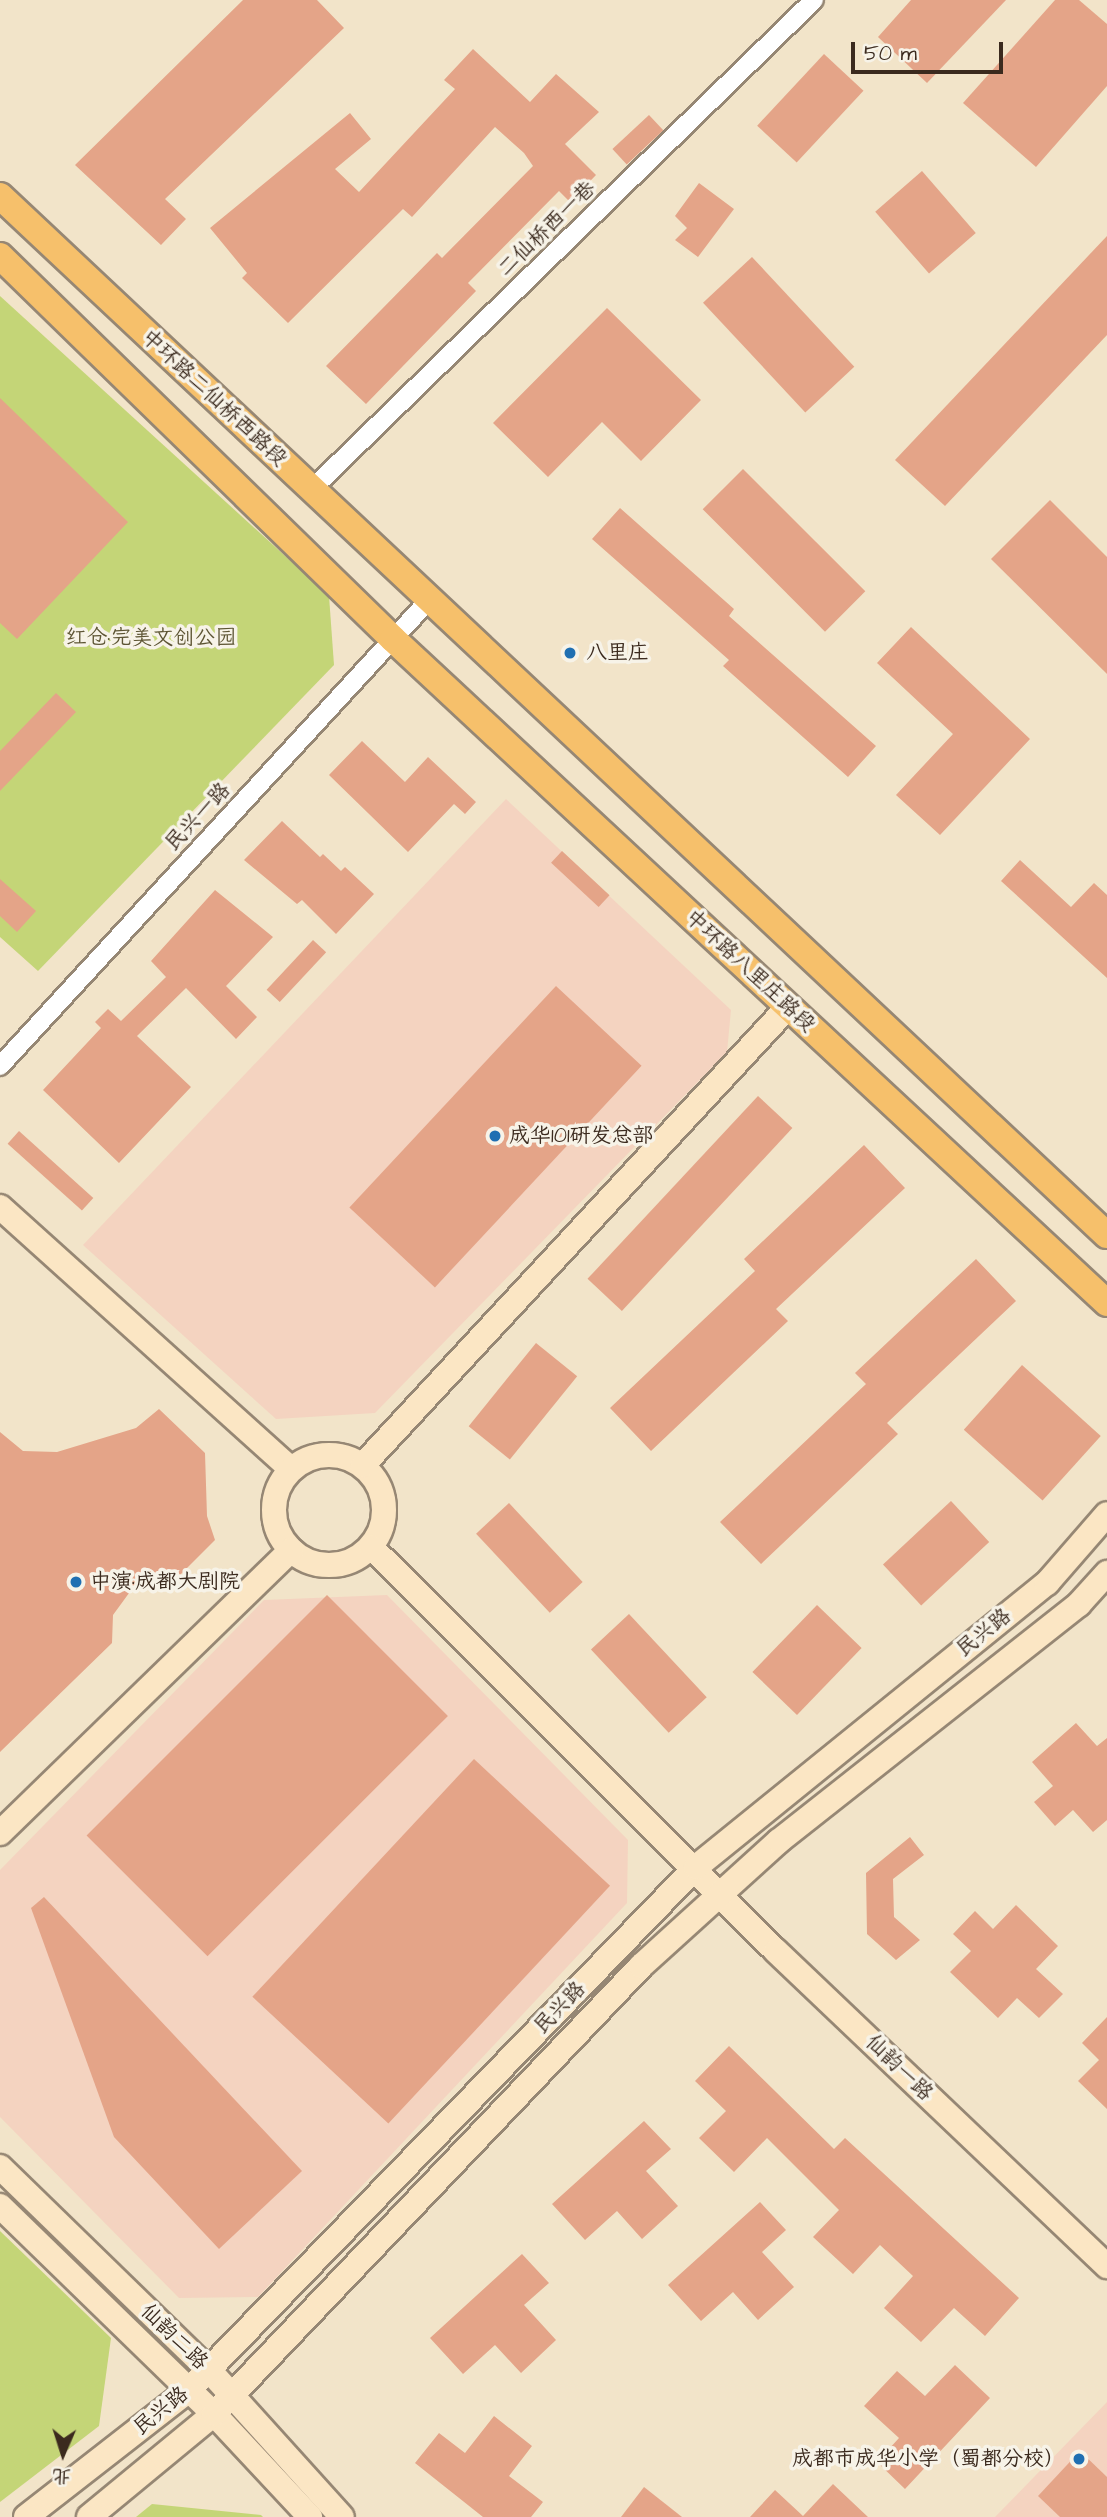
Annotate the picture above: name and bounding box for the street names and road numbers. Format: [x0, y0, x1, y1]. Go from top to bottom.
street label: 二仙桥西一巷 [493, 176, 601, 282]
street label: 中环路二仙桥西路段 [136, 324, 292, 472]
street label: 民兴一路 [160, 778, 236, 856]
street label: 中环路八里庄路段 [680, 904, 820, 1038]
street label: 民兴路 [952, 1603, 1016, 1663]
street label: 民兴路 [529, 1977, 591, 2039]
street label: 仙韵一路 [860, 2030, 938, 2106]
street label: 仙韵二路 [135, 2299, 213, 2375]
street label: 民兴路 [129, 2381, 193, 2441]

